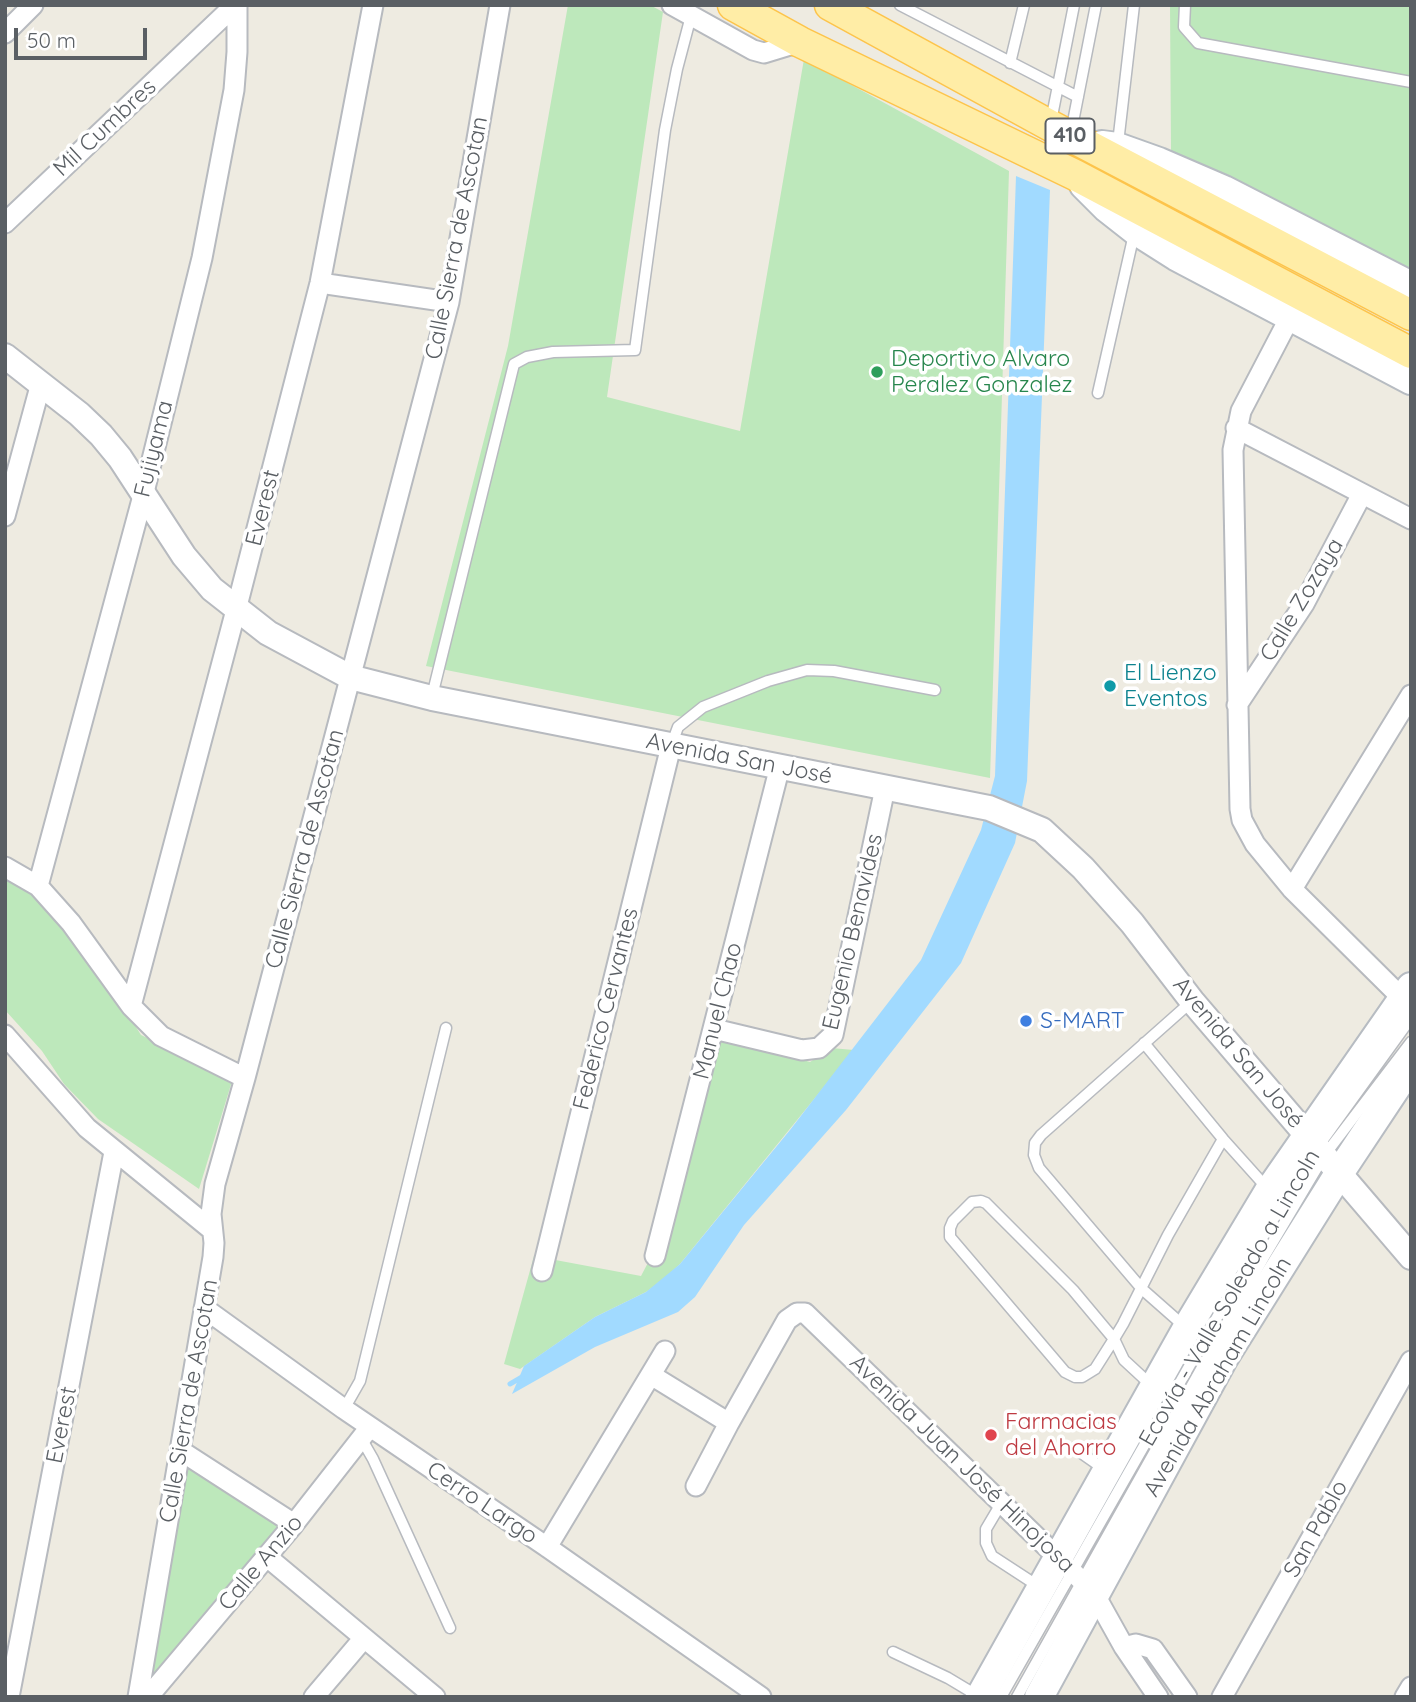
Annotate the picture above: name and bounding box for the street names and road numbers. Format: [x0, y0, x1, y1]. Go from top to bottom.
street label: Mil Cumbres [48, 73, 162, 183]
street label: Calle Sierra de Ascotan [420, 114, 494, 362]
road number: 410 [1046, 118, 1094, 154]
street label: Fujiyama [129, 398, 179, 500]
street label: Everest [240, 467, 286, 549]
street label: Calle Zozaya [1254, 533, 1350, 667]
street label: Calle Sierra de Ascotan [260, 726, 350, 972]
street label: Avenida San José [644, 727, 834, 791]
street label: Eugenio Benavides [817, 831, 889, 1033]
street label: Federico Cervantes [568, 905, 644, 1113]
street label: Manuel Chao [688, 940, 748, 1082]
street label: Avenida San José [1167, 972, 1309, 1134]
street label: Ecovía - Valle Soleado a Lincoln [1134, 1145, 1326, 1451]
street label: Avenida Abraham Lincoln [1138, 1252, 1298, 1502]
street label: Calle Sierra de Ascotan [154, 1277, 224, 1525]
street label: Avenida Juan José Hinojosa [844, 1349, 1080, 1579]
street label: Everest [41, 1384, 83, 1466]
street label: Cerro Largo [421, 1456, 543, 1550]
street label: San Pablo [1278, 1476, 1354, 1582]
street label: Calle Anzio [213, 1509, 309, 1617]

